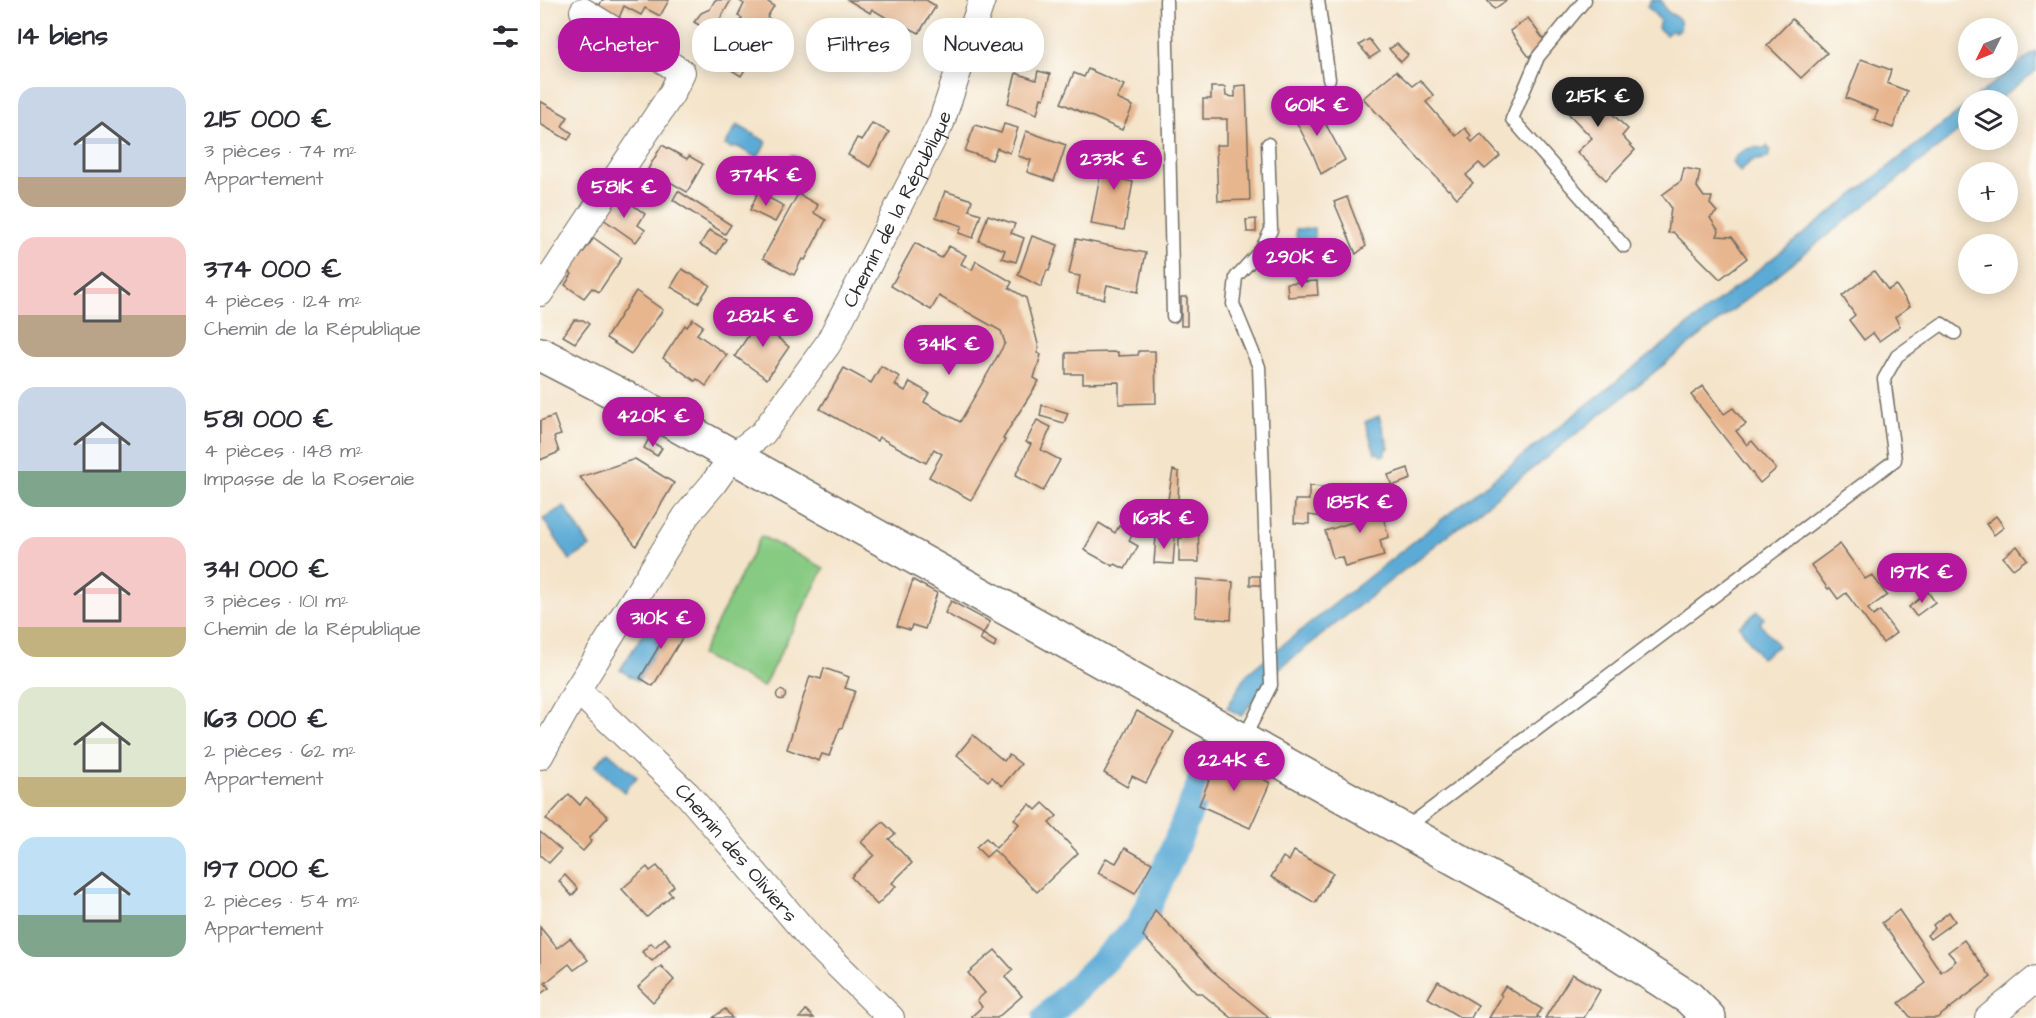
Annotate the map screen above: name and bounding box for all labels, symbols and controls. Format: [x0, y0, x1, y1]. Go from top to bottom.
text: 14 biens [18, 18, 108, 54]
chip: Acheter [558, 18, 680, 72]
chip: Louer [692, 18, 794, 72]
chip: Filtres [806, 18, 911, 72]
chip: Nouveau [923, 18, 1044, 72]
north arrow [1958, 18, 2018, 78]
map controls [1958, 18, 2018, 294]
icon: filters [489, 20, 522, 53]
pin: 215K € [1549, 77, 1647, 128]
text: 215K € [1566, 82, 1630, 110]
pin: 601K € [1268, 86, 1366, 137]
button: layers [1958, 90, 2018, 150]
text: 601K € [1285, 91, 1349, 119]
text: 215 000 € [204, 101, 331, 137]
street label: Chemin de la République [836, 107, 959, 312]
icon: home [66, 111, 138, 183]
text: 3 pièces · 74 m² [204, 137, 357, 165]
pin: 233K € [1065, 140, 1163, 191]
text: 233K € [1080, 145, 1148, 173]
pin: 374K € [717, 156, 815, 207]
text: 374K € [730, 161, 802, 189]
button: + [1958, 162, 2018, 222]
text: Appartement [204, 165, 324, 193]
pin: 581K € [575, 168, 673, 219]
text: 581K € [591, 173, 657, 201]
button: − [1958, 234, 2018, 294]
pin: 290K € [1253, 238, 1351, 289]
text: 290K € [1266, 243, 1338, 271]
text: 374 000 € [204, 251, 342, 287]
icon: home [66, 261, 138, 333]
text: 4 pièces · 124 m² [204, 287, 362, 315]
pin: 282K € [714, 297, 812, 348]
text: 282K € [727, 302, 799, 330]
text: Chemin de la République [204, 315, 421, 343]
pin: 341K € [900, 325, 998, 376]
text: 341K € [918, 330, 980, 358]
pin: 420K € [604, 397, 702, 448]
text: 581 000 € [204, 401, 333, 437]
text: 420K € [616, 402, 690, 430]
icon: home [66, 411, 138, 483]
text: 4 pièces · 148 m² [204, 437, 363, 465]
text: Impasse de la Roseraie [204, 465, 415, 493]
pin: 185K € [1311, 483, 1409, 534]
text: 185K € [1327, 488, 1393, 516]
pin: 163K € [1115, 499, 1213, 550]
text: 163K € [1133, 504, 1195, 532]
text: 341 000 € [204, 551, 329, 587]
pin: 197K € [1873, 553, 1971, 604]
text: 197K € [1891, 558, 1953, 586]
icon: home [66, 561, 138, 633]
text: 3 pièces · 101 m² [204, 587, 348, 615]
pin: 310K € [612, 599, 710, 650]
text: 310K € [630, 604, 692, 632]
text: Chemin de la République [204, 615, 421, 643]
text: 163 000 € [204, 701, 328, 737]
icon: home [66, 711, 138, 783]
text: 2 pièces · 62 m² [204, 737, 356, 765]
pin: 224K € [1185, 741, 1283, 792]
text: 224K € [1198, 746, 1270, 774]
text: Appartement [204, 765, 324, 793]
street label: Chemin des Oliviers [669, 777, 804, 929]
text: 197 000 € [204, 851, 329, 887]
icon: home [66, 861, 138, 933]
text: 2 pièces · 54 m² [204, 887, 360, 915]
text: Appartement [204, 915, 324, 943]

